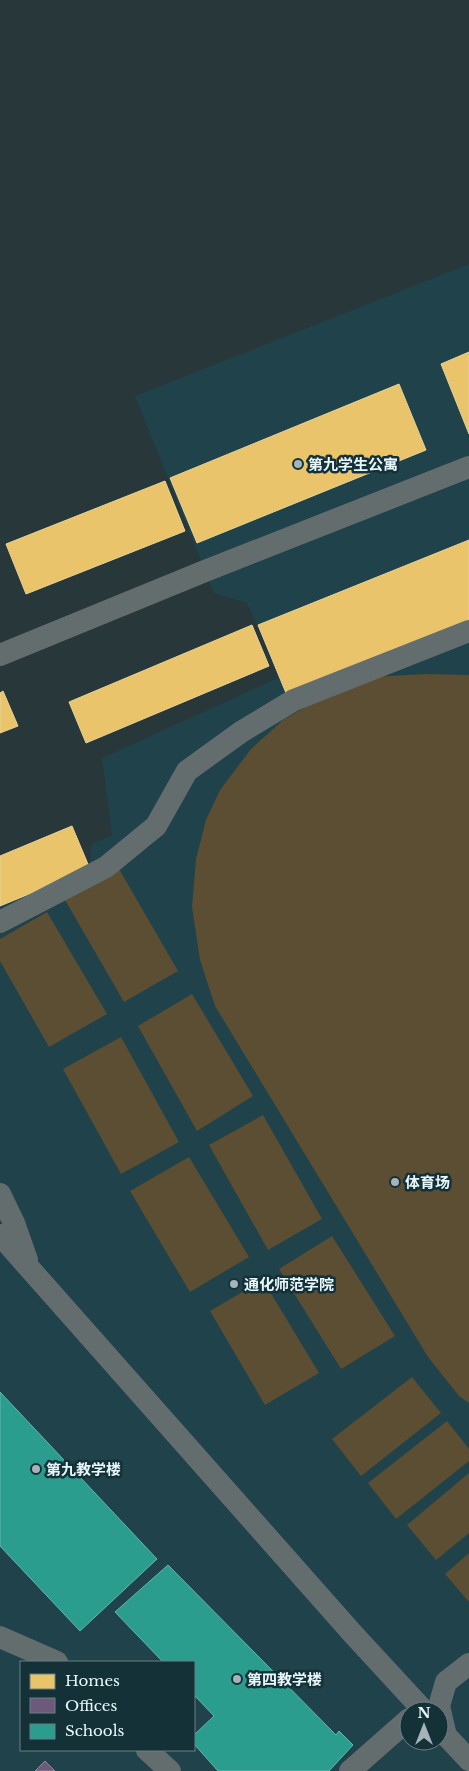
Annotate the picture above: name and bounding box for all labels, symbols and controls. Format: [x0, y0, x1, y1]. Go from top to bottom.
place label: 第九学生公寓 [308, 455, 398, 474]
marker: 第九学生公寓 [292, 458, 304, 470]
place label: 体育场 [405, 1173, 450, 1192]
marker: 体育场 [389, 1176, 401, 1188]
place label: 通化师范学院 [244, 1275, 334, 1294]
marker: 通化师范学院 [228, 1278, 240, 1290]
place label: 第九教学楼 [46, 1460, 121, 1479]
marker: 第九教学楼 [30, 1463, 42, 1475]
legend [20, 1661, 195, 1751]
place label: 第四教学楼 [247, 1670, 322, 1689]
text: Homes [65, 1671, 120, 1690]
marker: 第四教学楼 [231, 1673, 243, 1685]
text: Offices [65, 1696, 117, 1715]
north arrow [399, 1701, 449, 1751]
text: N [417, 1704, 431, 1722]
text: Schools [65, 1721, 125, 1740]

